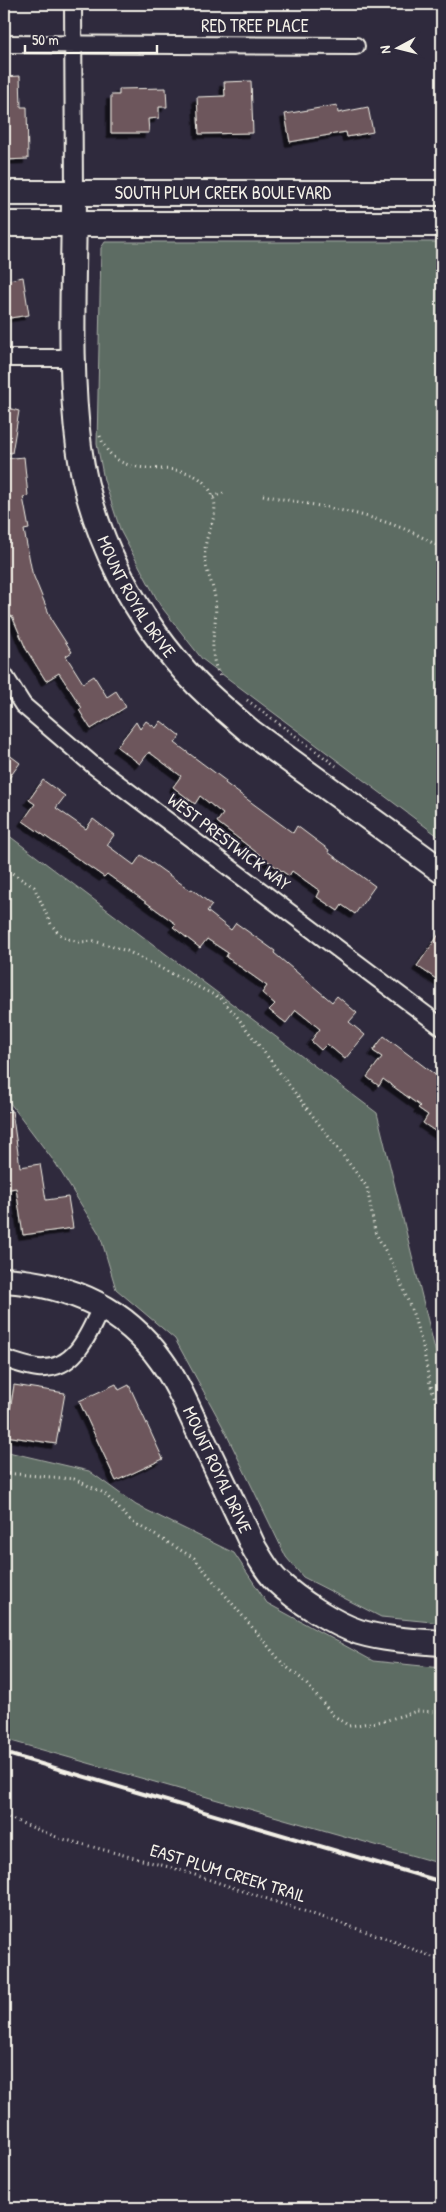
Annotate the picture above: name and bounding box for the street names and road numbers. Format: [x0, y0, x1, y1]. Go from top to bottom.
street label: RED TREE PLACE [201, 13, 309, 38]
street label: SOUTH PLUM CREEK BOULEVARD [115, 180, 332, 205]
street label: MOUNT ROYAL DRIVE [91, 532, 182, 663]
street label: WEST PRESTWICK WAY [163, 787, 296, 896]
street label: MOUNT ROYAL DRIVE [177, 1402, 258, 1537]
street label: EAST PLUM CREEK TRAIL [147, 1837, 309, 1908]

